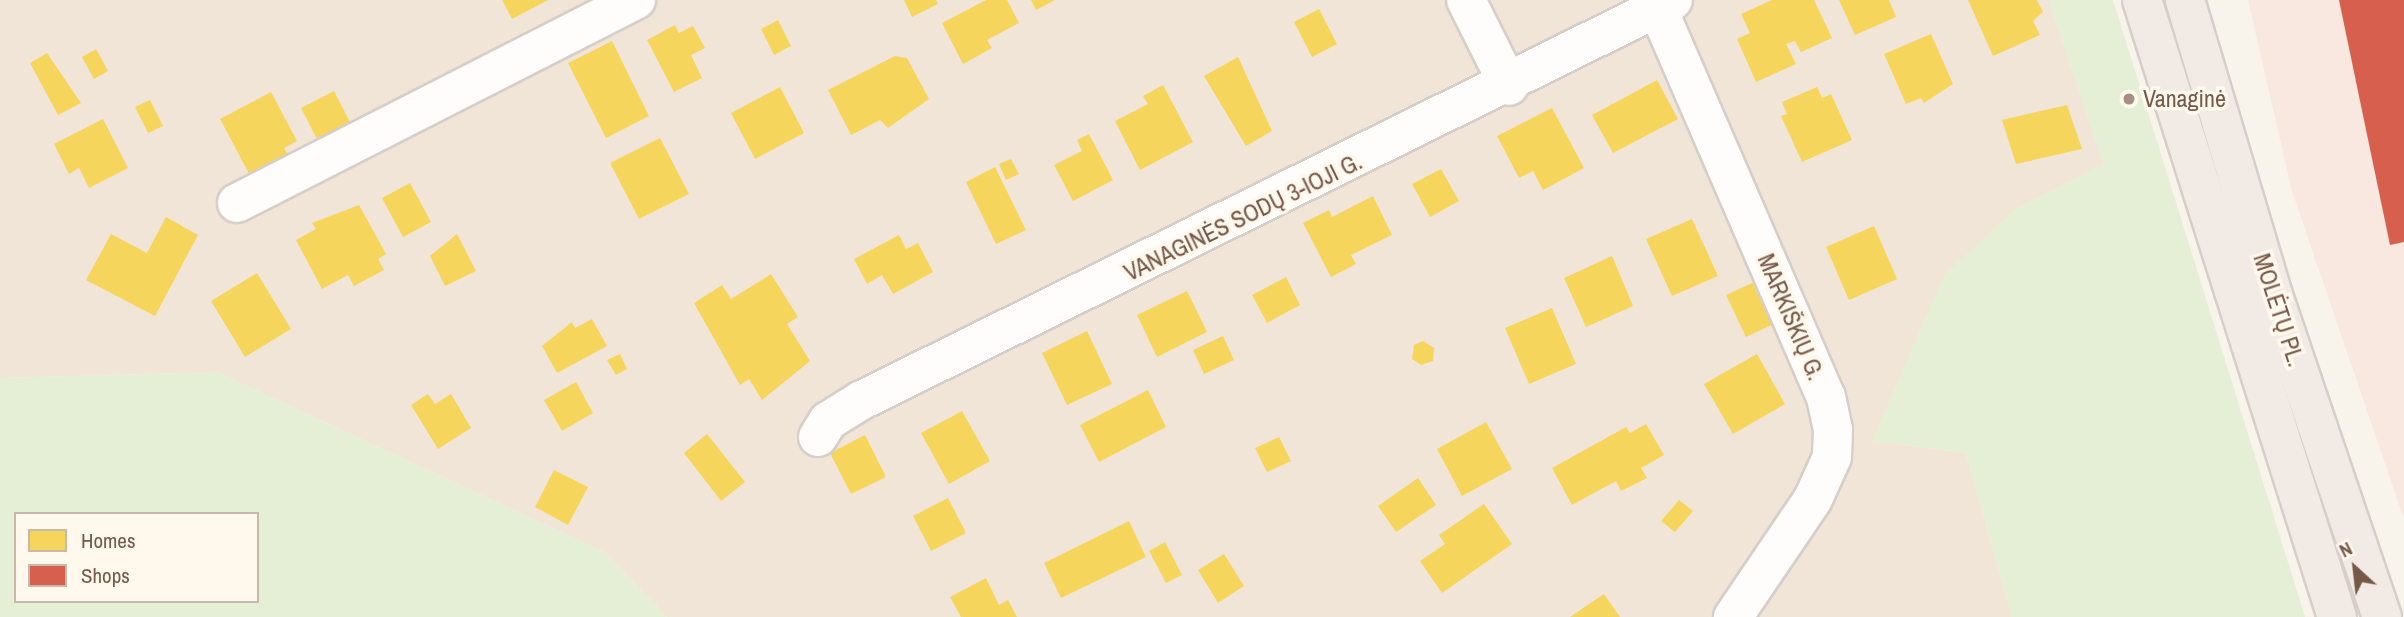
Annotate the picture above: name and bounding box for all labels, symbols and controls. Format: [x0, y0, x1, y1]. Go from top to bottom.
place label: Vanaginė [2143, 85, 2226, 113]
marker: Vanaginė [2121, 91, 2137, 107]
street label: VANAGINĖS SODŲ 3-IOJI G. [1119, 147, 1367, 287]
street label: MARKIŠKIŲ G. [1751, 249, 1831, 385]
street label: MOLĖTŲ PL. [2247, 250, 2311, 370]
legend [14, 512, 259, 603]
text: Homes [81, 526, 136, 555]
north arrow [2320, 533, 2390, 603]
text: N [2335, 535, 2356, 563]
text: Shops [81, 561, 130, 590]

